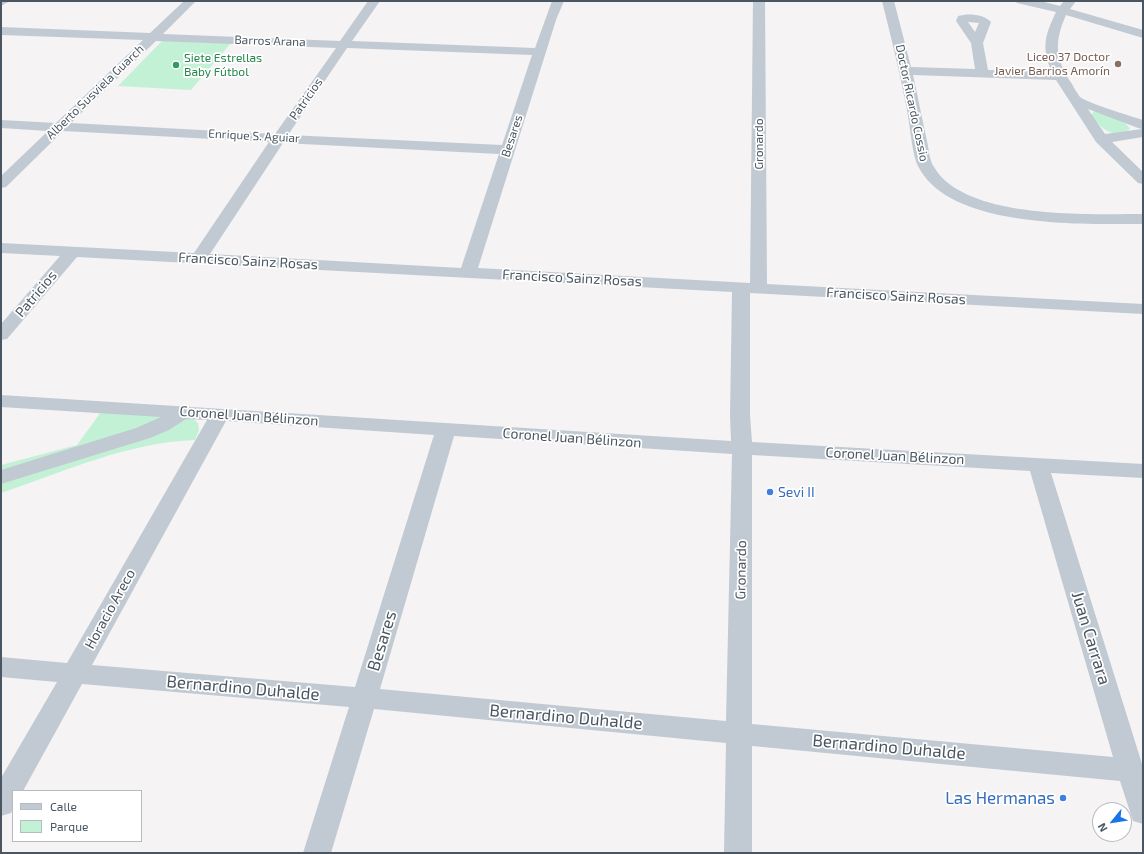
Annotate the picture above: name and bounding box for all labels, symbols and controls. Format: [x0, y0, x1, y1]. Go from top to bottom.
street label: Barros Arana [234, 33, 306, 49]
street label: Alberto Susviela Guarch [43, 42, 147, 142]
street label: Doctor Ricardo Cossio [893, 43, 931, 163]
place label: Liceo 37 Doctor Javier Barrios Amorín [994, 50, 1110, 78]
place label: Siete Estrellas Baby Fútbol [184, 51, 262, 79]
marker: Liceo 37 Doctor Javier Barrios Amorín [1113, 59, 1123, 69]
marker: Siete Estrellas Baby Fútbol [171, 60, 181, 70]
street label: Patricios [286, 75, 326, 123]
street label: Besares [498, 113, 526, 159]
street label: Gronardo [752, 119, 766, 169]
street label: Enrique S. Aguiar [208, 126, 300, 146]
street label: Francisco Sainz Rosas [178, 249, 318, 273]
street label: Francisco Sainz Rosas [502, 266, 642, 290]
street label: Patricios [12, 267, 60, 321]
street label: Francisco Sainz Rosas [826, 284, 966, 308]
street label: Coronel Juan Bélinzon [179, 403, 319, 429]
street label: Coronel Juan Bélinzon [502, 425, 642, 451]
street label: Coronel Juan Bélinzon [825, 444, 965, 468]
place label: Sevi II [778, 484, 815, 500]
marker: Sevi II [765, 487, 775, 497]
street label: Gronardo [732, 540, 750, 600]
street label: Horacio Areco [81, 566, 139, 652]
street label: Juan Carrara [1067, 589, 1115, 687]
street label: Besares [363, 608, 401, 674]
street label: Bernardino Duhalde [166, 671, 320, 705]
street label: Bernardino Duhalde [489, 700, 643, 734]
street label: Bernardino Duhalde [812, 730, 966, 764]
place label: Las Hermanas [945, 788, 1055, 808]
legend [12, 790, 142, 842]
marker: Las Hermanas [1058, 793, 1068, 803]
text: Calle [50, 799, 77, 813]
north arrow [1092, 802, 1132, 842]
text: Parque [50, 819, 88, 833]
text: N [1094, 821, 1110, 834]

